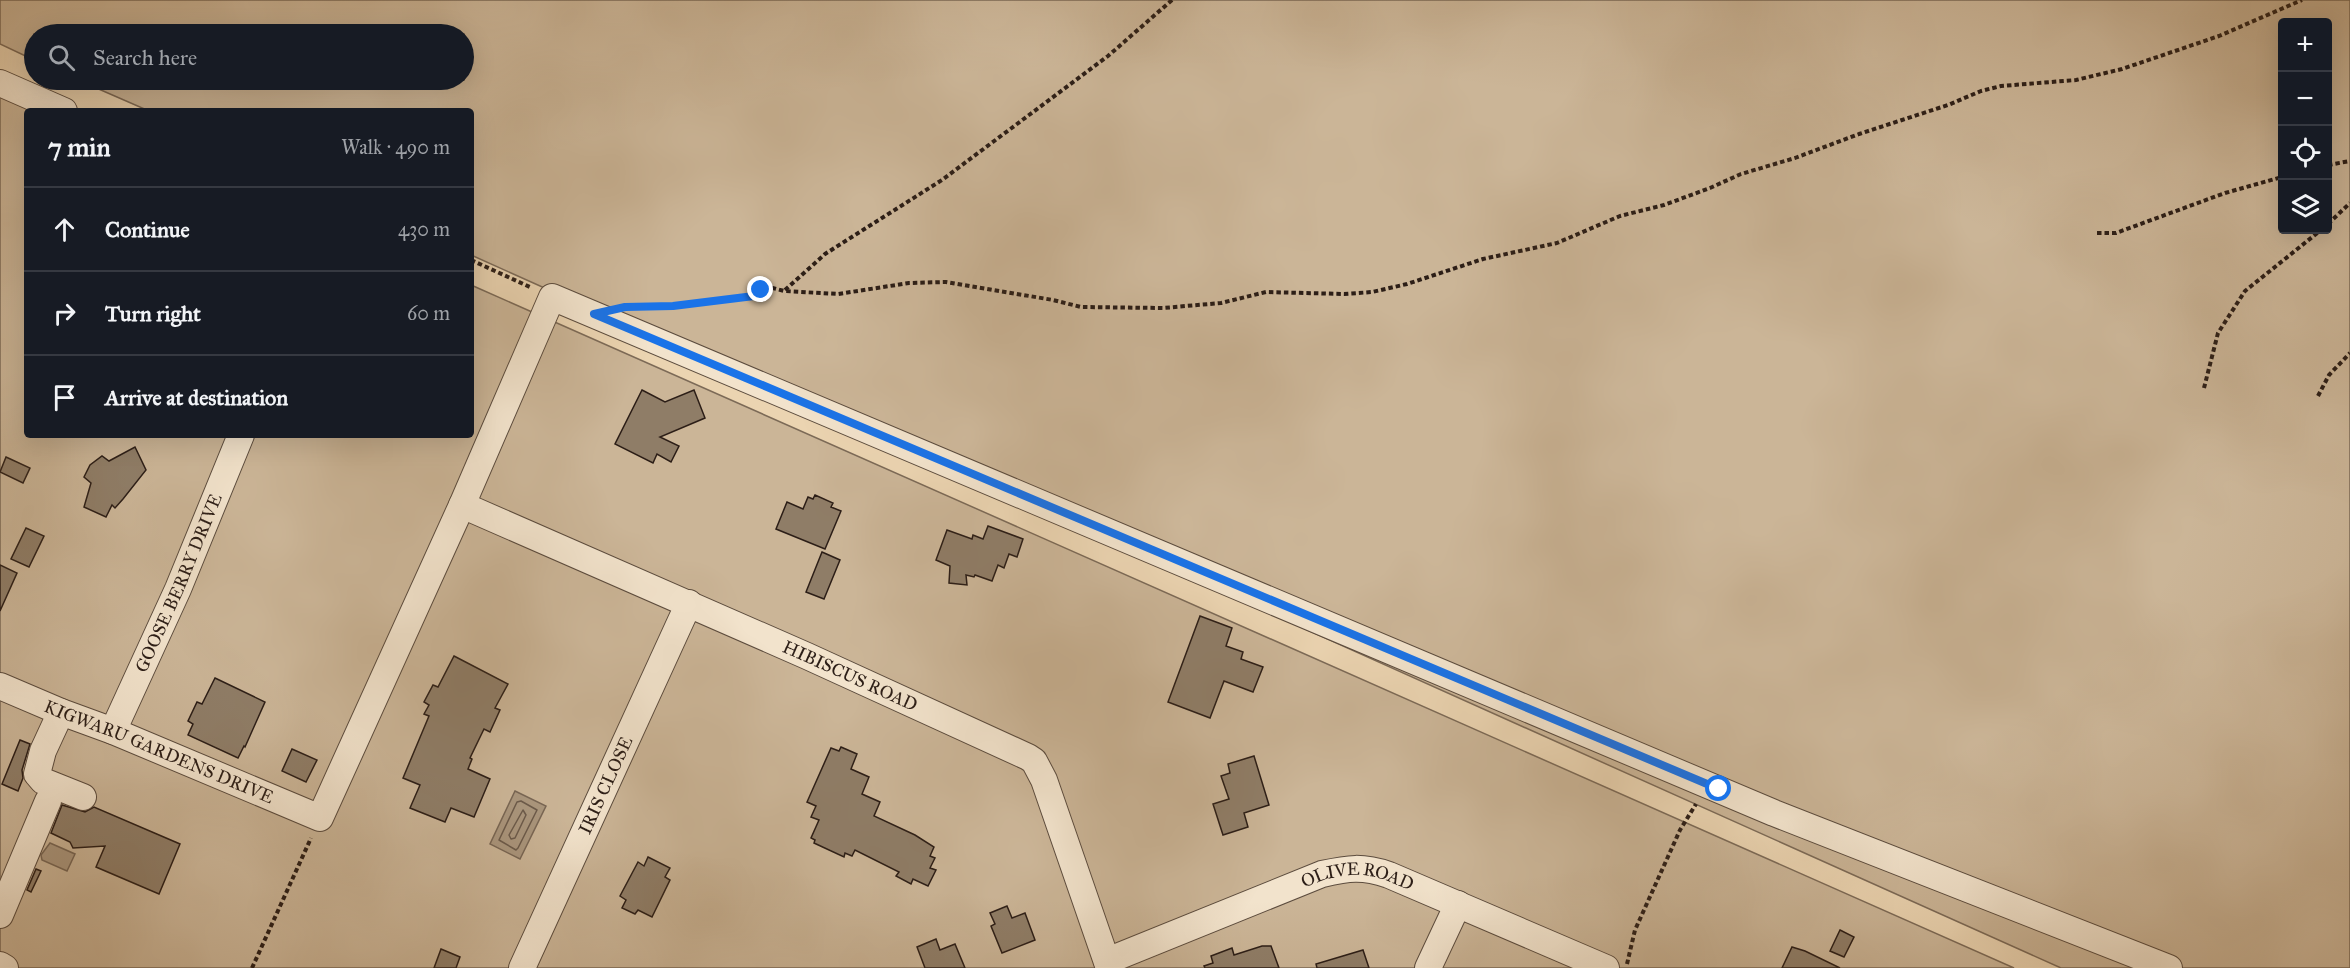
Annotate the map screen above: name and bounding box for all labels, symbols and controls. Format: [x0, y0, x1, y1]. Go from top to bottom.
map controls [2278, 18, 2332, 234]
button: + [2278, 18, 2332, 72]
search box [24, 24, 474, 90]
icon: search [45, 41, 78, 74]
text: Search here [93, 44, 197, 71]
button: − [2278, 72, 2332, 126]
button: locate [2278, 126, 2332, 180]
text: 7 min [48, 131, 111, 163]
text: Walk · 490 m [341, 135, 450, 159]
button: layers [2278, 180, 2332, 234]
icon: ahead [48, 213, 81, 246]
text: Continue [105, 216, 190, 243]
text: 430 m [398, 217, 450, 241]
route end [747, 276, 773, 302]
icon: right [48, 297, 81, 330]
text: Turn right [105, 300, 201, 327]
text: 60 m [407, 301, 450, 325]
icon: arrive [48, 381, 81, 414]
text: Arrive at destination [105, 384, 288, 411]
street label: GOOSE BERRY DRIVE [130, 490, 227, 676]
street label: HIBISCUS ROAD [779, 636, 921, 716]
street label: KIGWARU GARDENS DRIVE [41, 695, 277, 808]
street label: IRIS CLOSE [574, 733, 638, 838]
route start [1705, 775, 1731, 801]
street label: OLIVE ROAD [1298, 858, 1417, 895]

